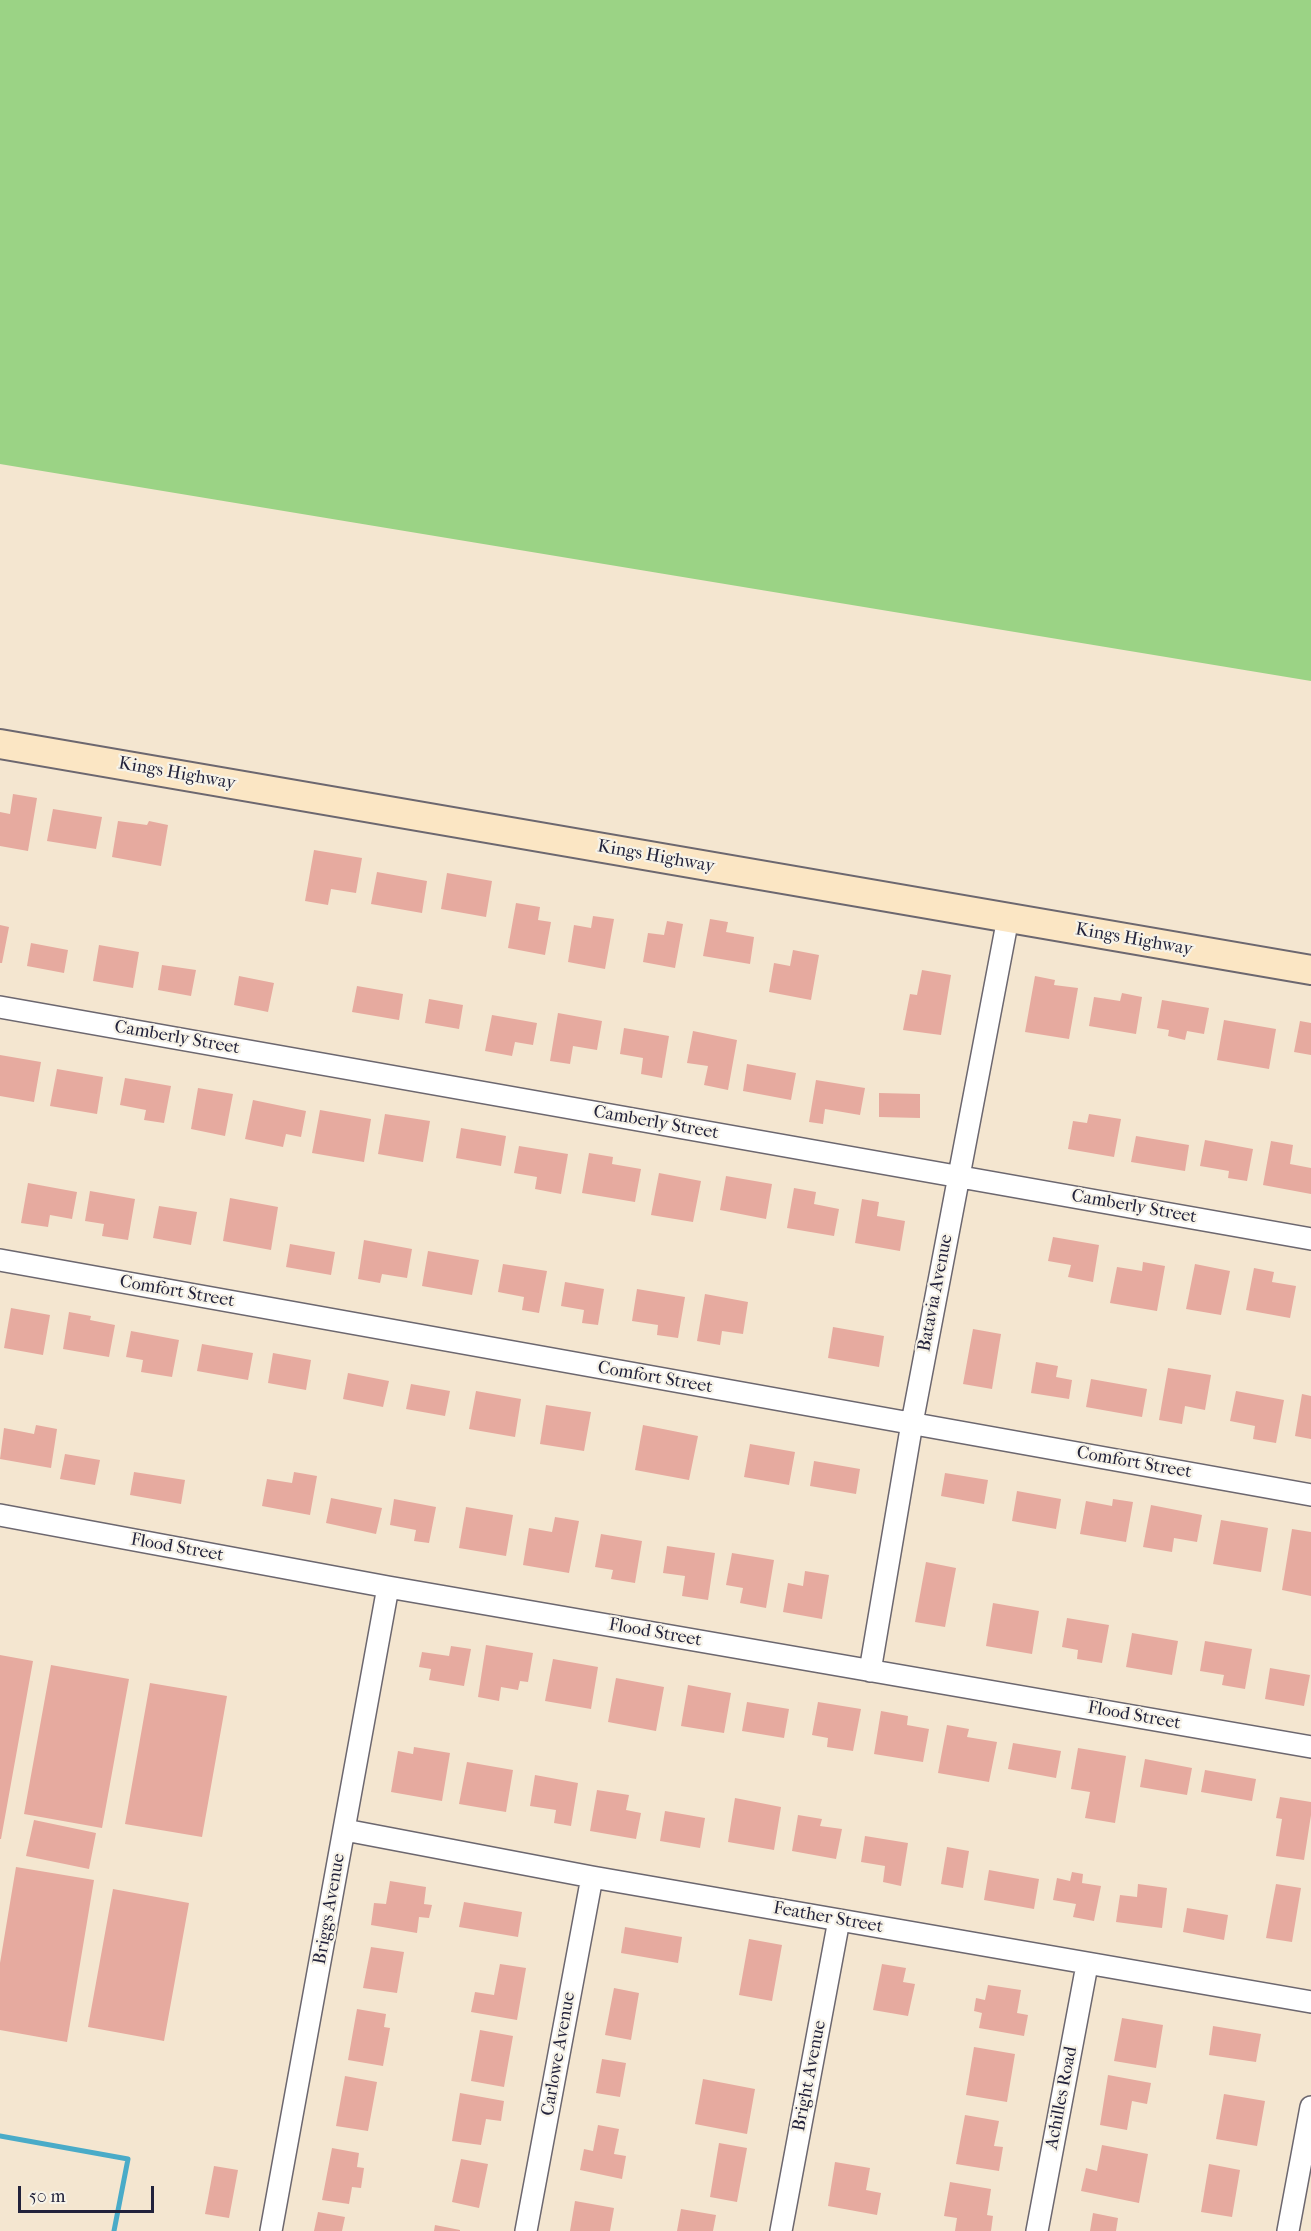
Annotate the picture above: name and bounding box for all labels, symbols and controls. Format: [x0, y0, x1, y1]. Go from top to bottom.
street label: Kings Highway [117, 753, 237, 795]
street label: Kings Highway [596, 836, 716, 878]
street label: Kings Highway [1074, 919, 1194, 961]
street label: Camberly Street [113, 1016, 241, 1060]
street label: Camberly Street [592, 1101, 720, 1145]
street label: Camberly Street [1070, 1185, 1198, 1229]
street label: Batavia Avenue [914, 1232, 958, 1354]
street label: Comfort Street [118, 1271, 236, 1313]
street label: Comfort Street [596, 1357, 714, 1399]
street label: Comfort Street [1075, 1442, 1193, 1484]
street label: Flood Street [129, 1529, 225, 1567]
street label: Flood Street [607, 1614, 703, 1652]
street label: Flood Street [1086, 1697, 1182, 1735]
street label: Briggs Avenue [310, 1852, 350, 1966]
street label: Feather Street [771, 1898, 885, 1938]
street label: Carlowe Avenue [537, 1990, 581, 2118]
street label: Bright Avenue [789, 2019, 831, 2133]
street label: Achilles Road [1041, 2045, 1083, 2151]
scale bar [21, 2174, 158, 2212]
text: 50 m [29, 2186, 65, 2207]

